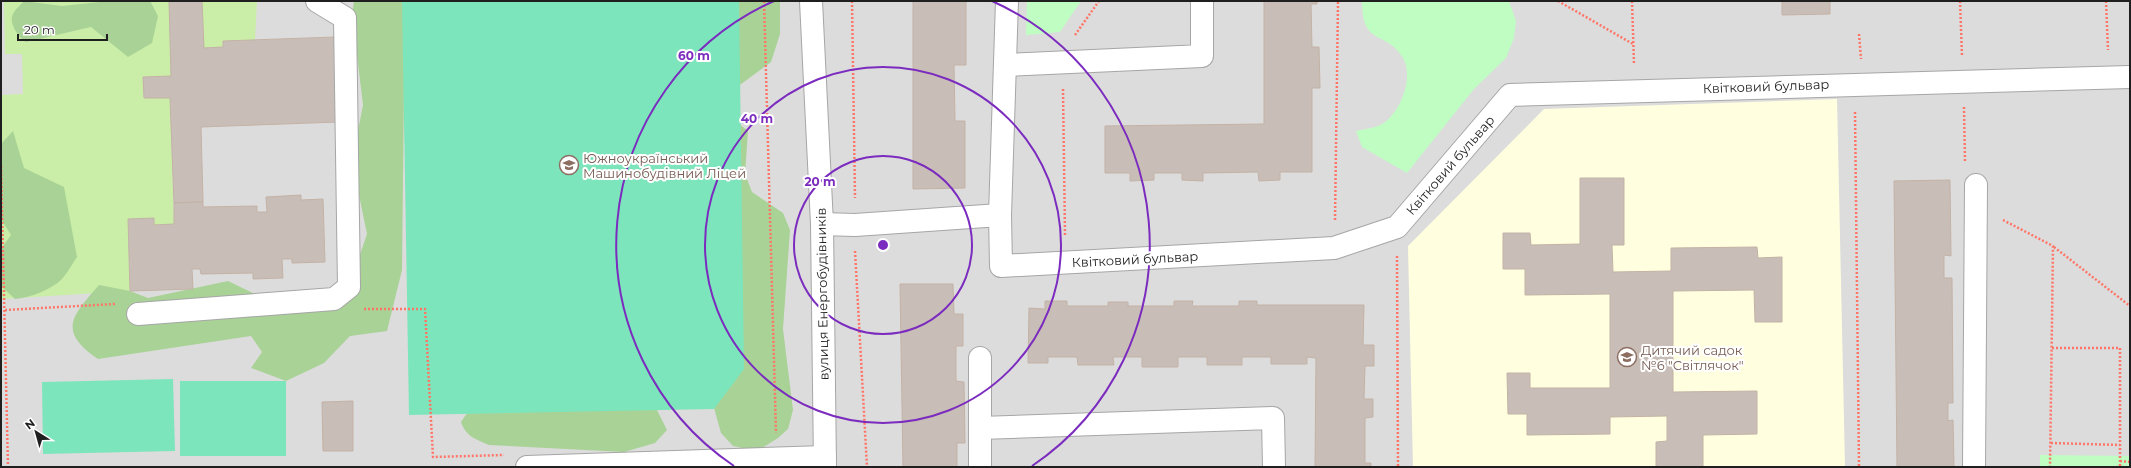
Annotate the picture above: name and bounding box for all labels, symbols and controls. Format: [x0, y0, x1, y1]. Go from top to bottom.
scale bar [18, 16, 107, 42]
text: 20 m [24, 22, 55, 37]
text: 60 m [678, 48, 710, 63]
street label: Квітковий бульвар [1702, 76, 1830, 96]
text: 40 m [741, 111, 773, 126]
street label: Квітковий бульвар [1402, 112, 1498, 218]
place label: Южноукраїнський Машинобудівний Ліцей [583, 150, 746, 181]
school or university icon: Южноукраїнський Машинобудівний Ліцей [558, 154, 580, 176]
text: 20 m [804, 174, 836, 189]
street label: вулиця Енергобудівників [812, 207, 832, 380]
centre of rings [876, 238, 890, 252]
street label: Квітковий бульвар [1071, 248, 1199, 270]
place label: Дитячий садок №6 "Світлячок" [1641, 342, 1744, 373]
school or university icon: Дитячий садок №6 "Світлячок" [1616, 346, 1638, 368]
north arrow [16, 412, 56, 452]
text: N [22, 416, 38, 432]

